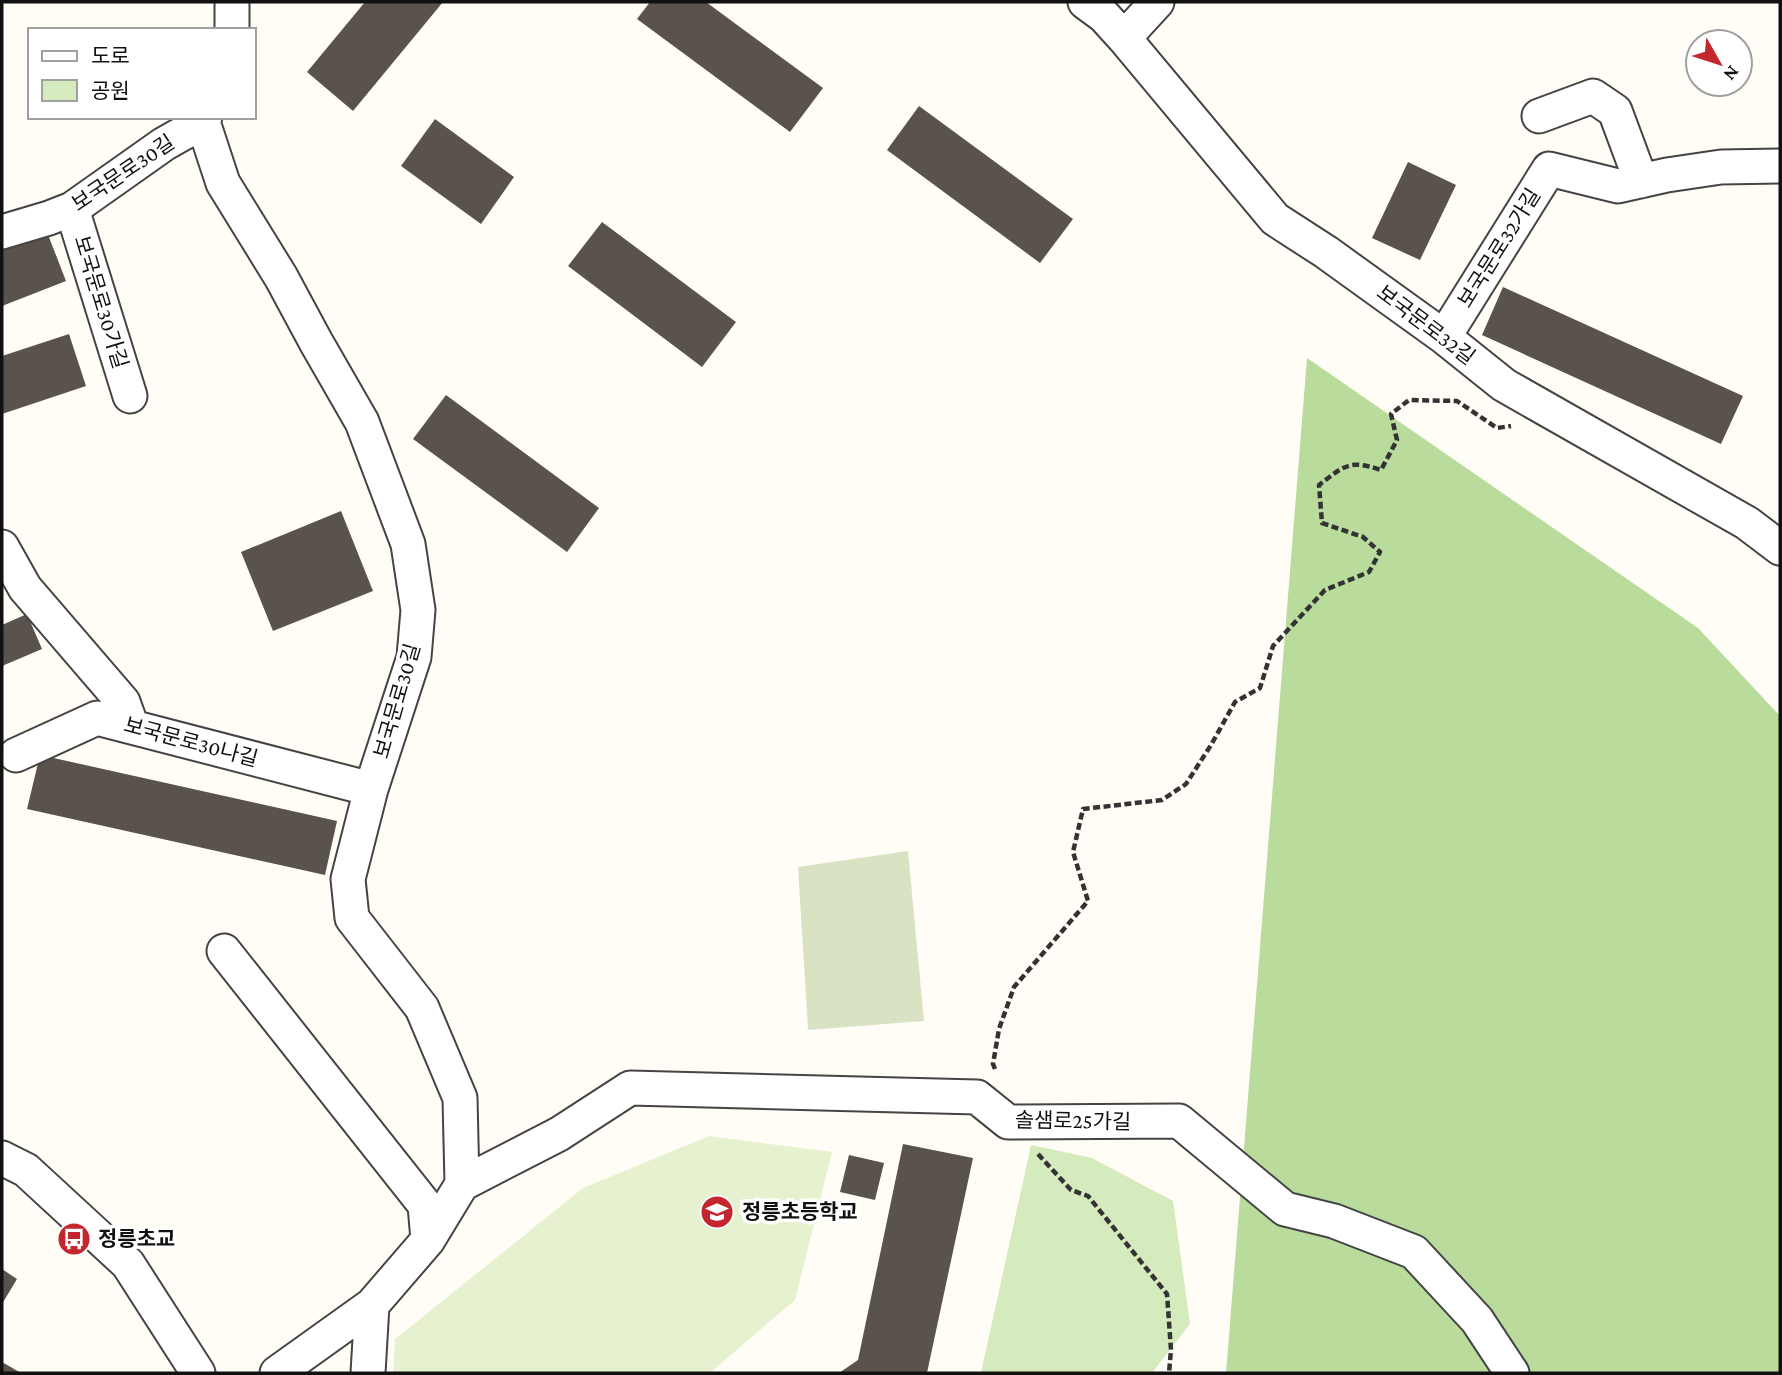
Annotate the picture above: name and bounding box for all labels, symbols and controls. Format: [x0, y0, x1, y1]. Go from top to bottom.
legend [28, 28, 256, 119]
north arrow [1684, 28, 1754, 98]
text: 도로 [91, 44, 130, 68]
text: N [1720, 62, 1744, 85]
text: 공원 [91, 79, 130, 103]
street label: 보국문로30길 [67, 130, 179, 216]
street label: 보국문로32가길 [1453, 184, 1545, 312]
street label: 보국문로30가길 [69, 233, 133, 371]
street label: 보국문로32길 [1372, 280, 1480, 370]
street label: 보국문로30길 [369, 641, 425, 761]
street label: 보국문로30나길 [121, 713, 261, 771]
street label: 솔샘로25가길 [1015, 1108, 1131, 1134]
school or university icon: 정릉초등학교 [698, 1193, 736, 1231]
place label: 정릉초등학교 [742, 1200, 858, 1224]
bus stop icon: 정릉초교 [55, 1220, 93, 1258]
place label: 정릉초교 [98, 1227, 175, 1251]

